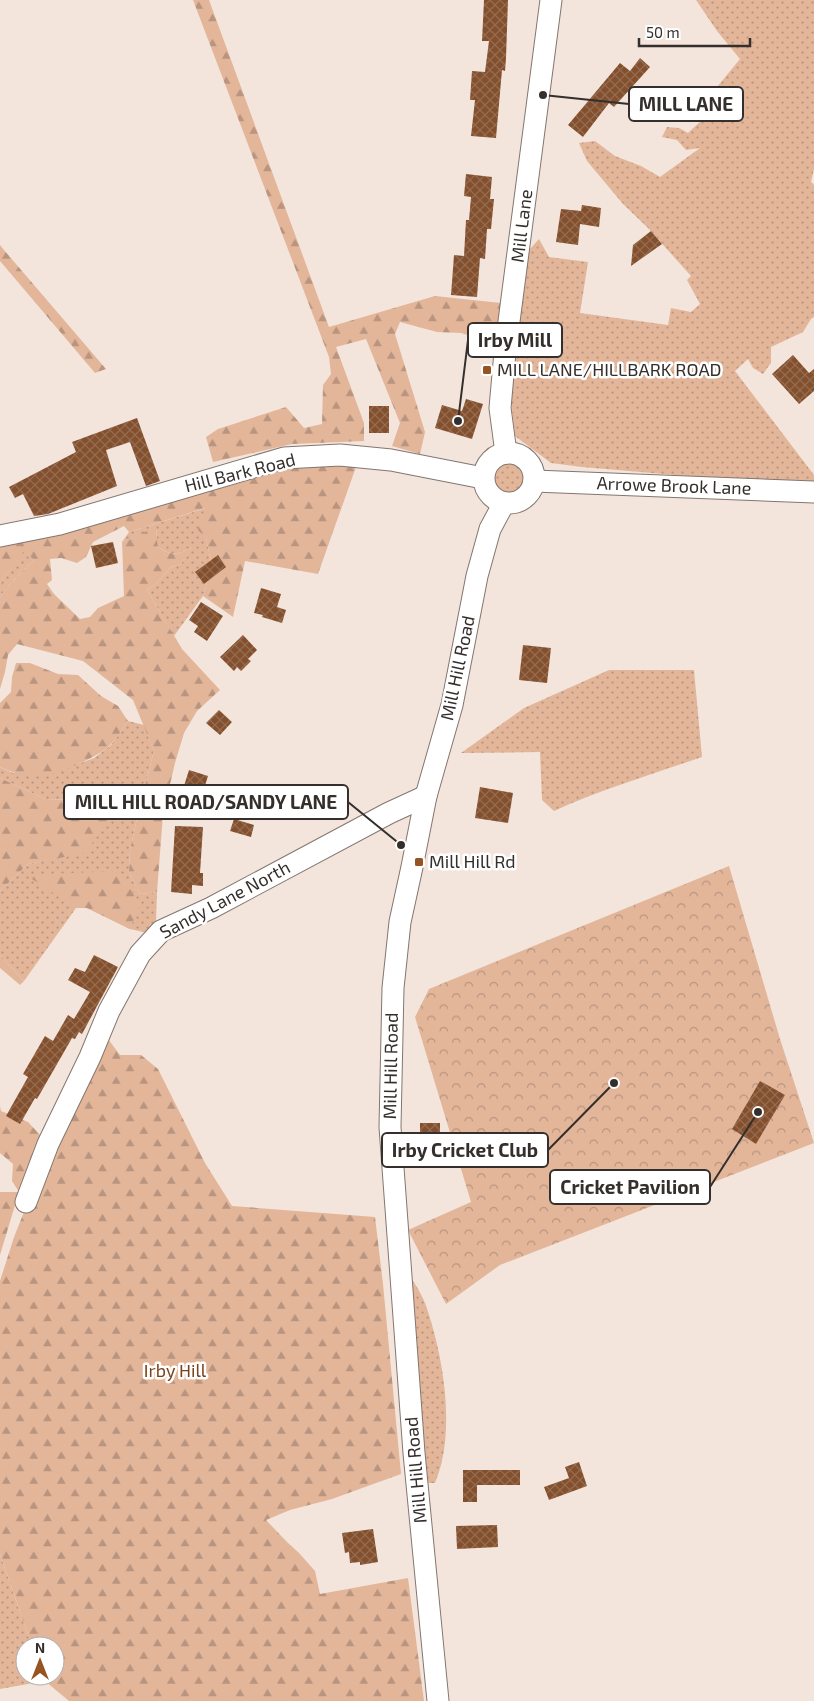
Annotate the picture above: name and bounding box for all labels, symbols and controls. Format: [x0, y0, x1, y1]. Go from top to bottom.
scale bar [639, 15, 750, 47]
text: 50 m [646, 23, 680, 41]
callout: MILL LANE [629, 87, 743, 121]
text: MILL LANE [639, 92, 733, 115]
street label: Mill Lane [506, 188, 536, 264]
callout: Irby Mill [468, 323, 562, 357]
text: Irby Mill [478, 328, 553, 352]
place label: MILL LANE/HILLBARK ROAD [497, 358, 722, 380]
marker: MILL LANE/HILLBARK ROAD [481, 364, 493, 376]
street label: Hill Bark Road [182, 448, 297, 496]
street label: Arrowe Brook Lane [596, 471, 752, 499]
street label: Mill Hill Road [435, 613, 479, 722]
callout: MILL HILL ROAD/SANDY LANE [64, 785, 348, 819]
text: MILL HILL ROAD/SANDY LANE [75, 790, 337, 813]
place label: Mill Hill Rd [429, 850, 516, 872]
street label: Sandy Lane North [156, 855, 294, 943]
marker: Mill Hill Rd [413, 856, 425, 868]
street label: Mill Hill Road [378, 1012, 402, 1120]
callout: Irby Cricket Club [382, 1133, 548, 1167]
text: Irby Cricket Club [392, 1138, 538, 1162]
callout: Cricket Pavilion [550, 1170, 710, 1204]
text: Cricket Pavilion [560, 1175, 700, 1198]
park label: Irby Hill [144, 1359, 207, 1381]
street label: Mill Hill Road [399, 1416, 431, 1524]
north arrow [15, 1636, 65, 1686]
text: N [35, 1639, 45, 1656]

